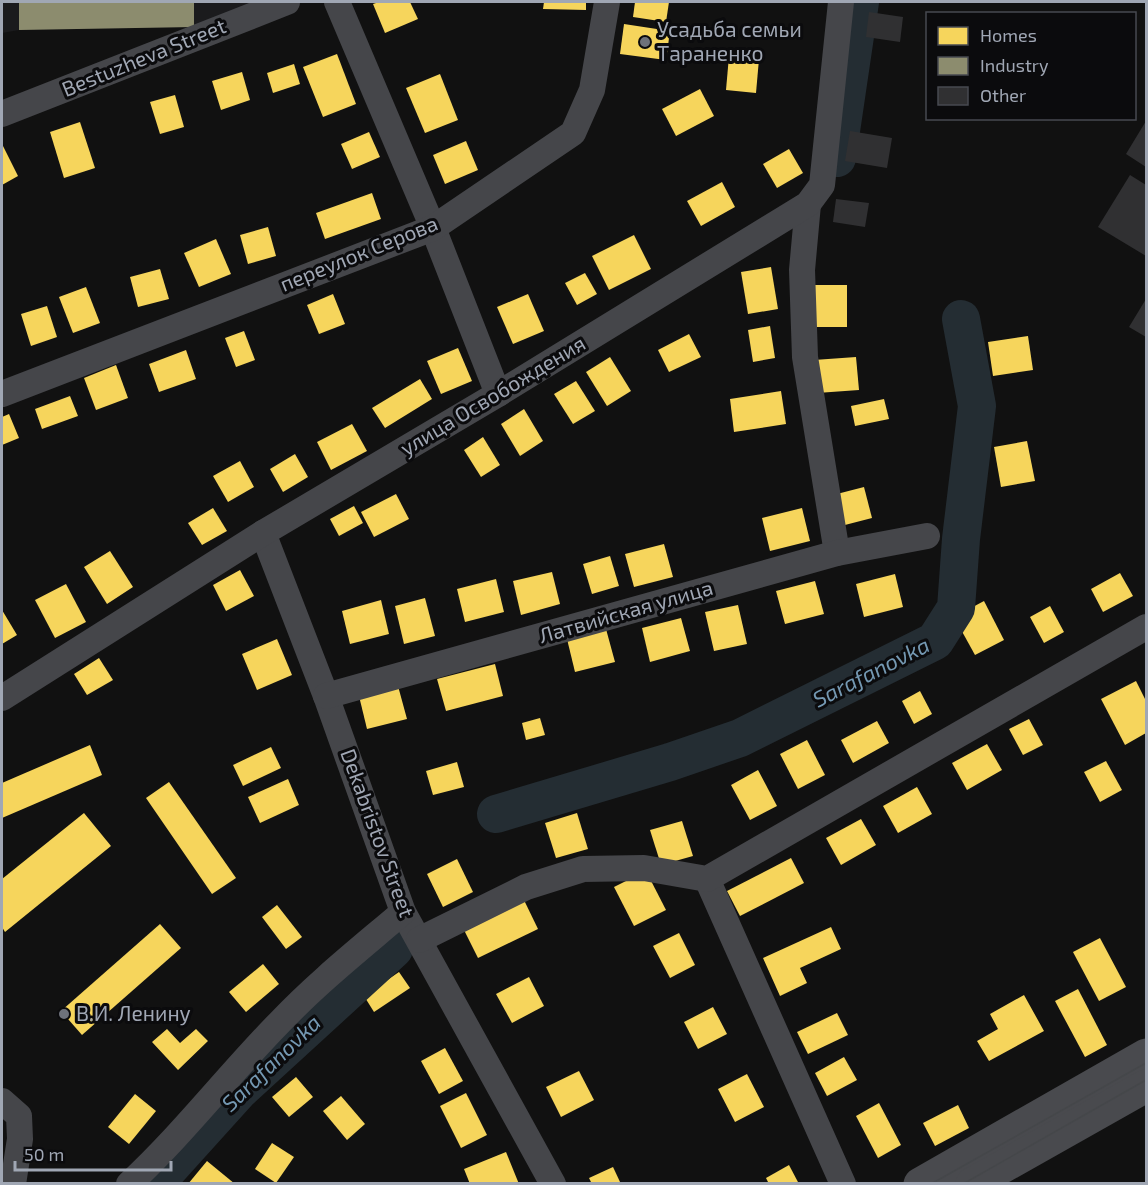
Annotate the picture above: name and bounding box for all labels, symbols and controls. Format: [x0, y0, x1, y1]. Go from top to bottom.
street label: Bestuzheva Street [58, 12, 229, 101]
legend [926, 12, 1136, 120]
place label: Усадьба семьи Тараненко [657, 16, 802, 65]
text: Homes [980, 24, 1037, 46]
marker: Усадьба семьи Тараненко [638, 35, 652, 49]
text: Industry [980, 54, 1049, 76]
text: Other [980, 84, 1026, 106]
street label: переулок Серова [276, 210, 441, 297]
street label: улица Освобождения [395, 330, 590, 461]
street label: Латвийская улица [536, 574, 716, 648]
water label: Sarafanovka [808, 631, 933, 712]
street label: Dekabristov Street [336, 745, 420, 920]
place label: В.И. Ленину [76, 1000, 191, 1026]
marker: В.И. Ленину [57, 1007, 71, 1021]
water label: Sarafanovka [215, 1009, 325, 1116]
scale bar [15, 1134, 171, 1172]
text: 50 m [24, 1143, 64, 1165]

